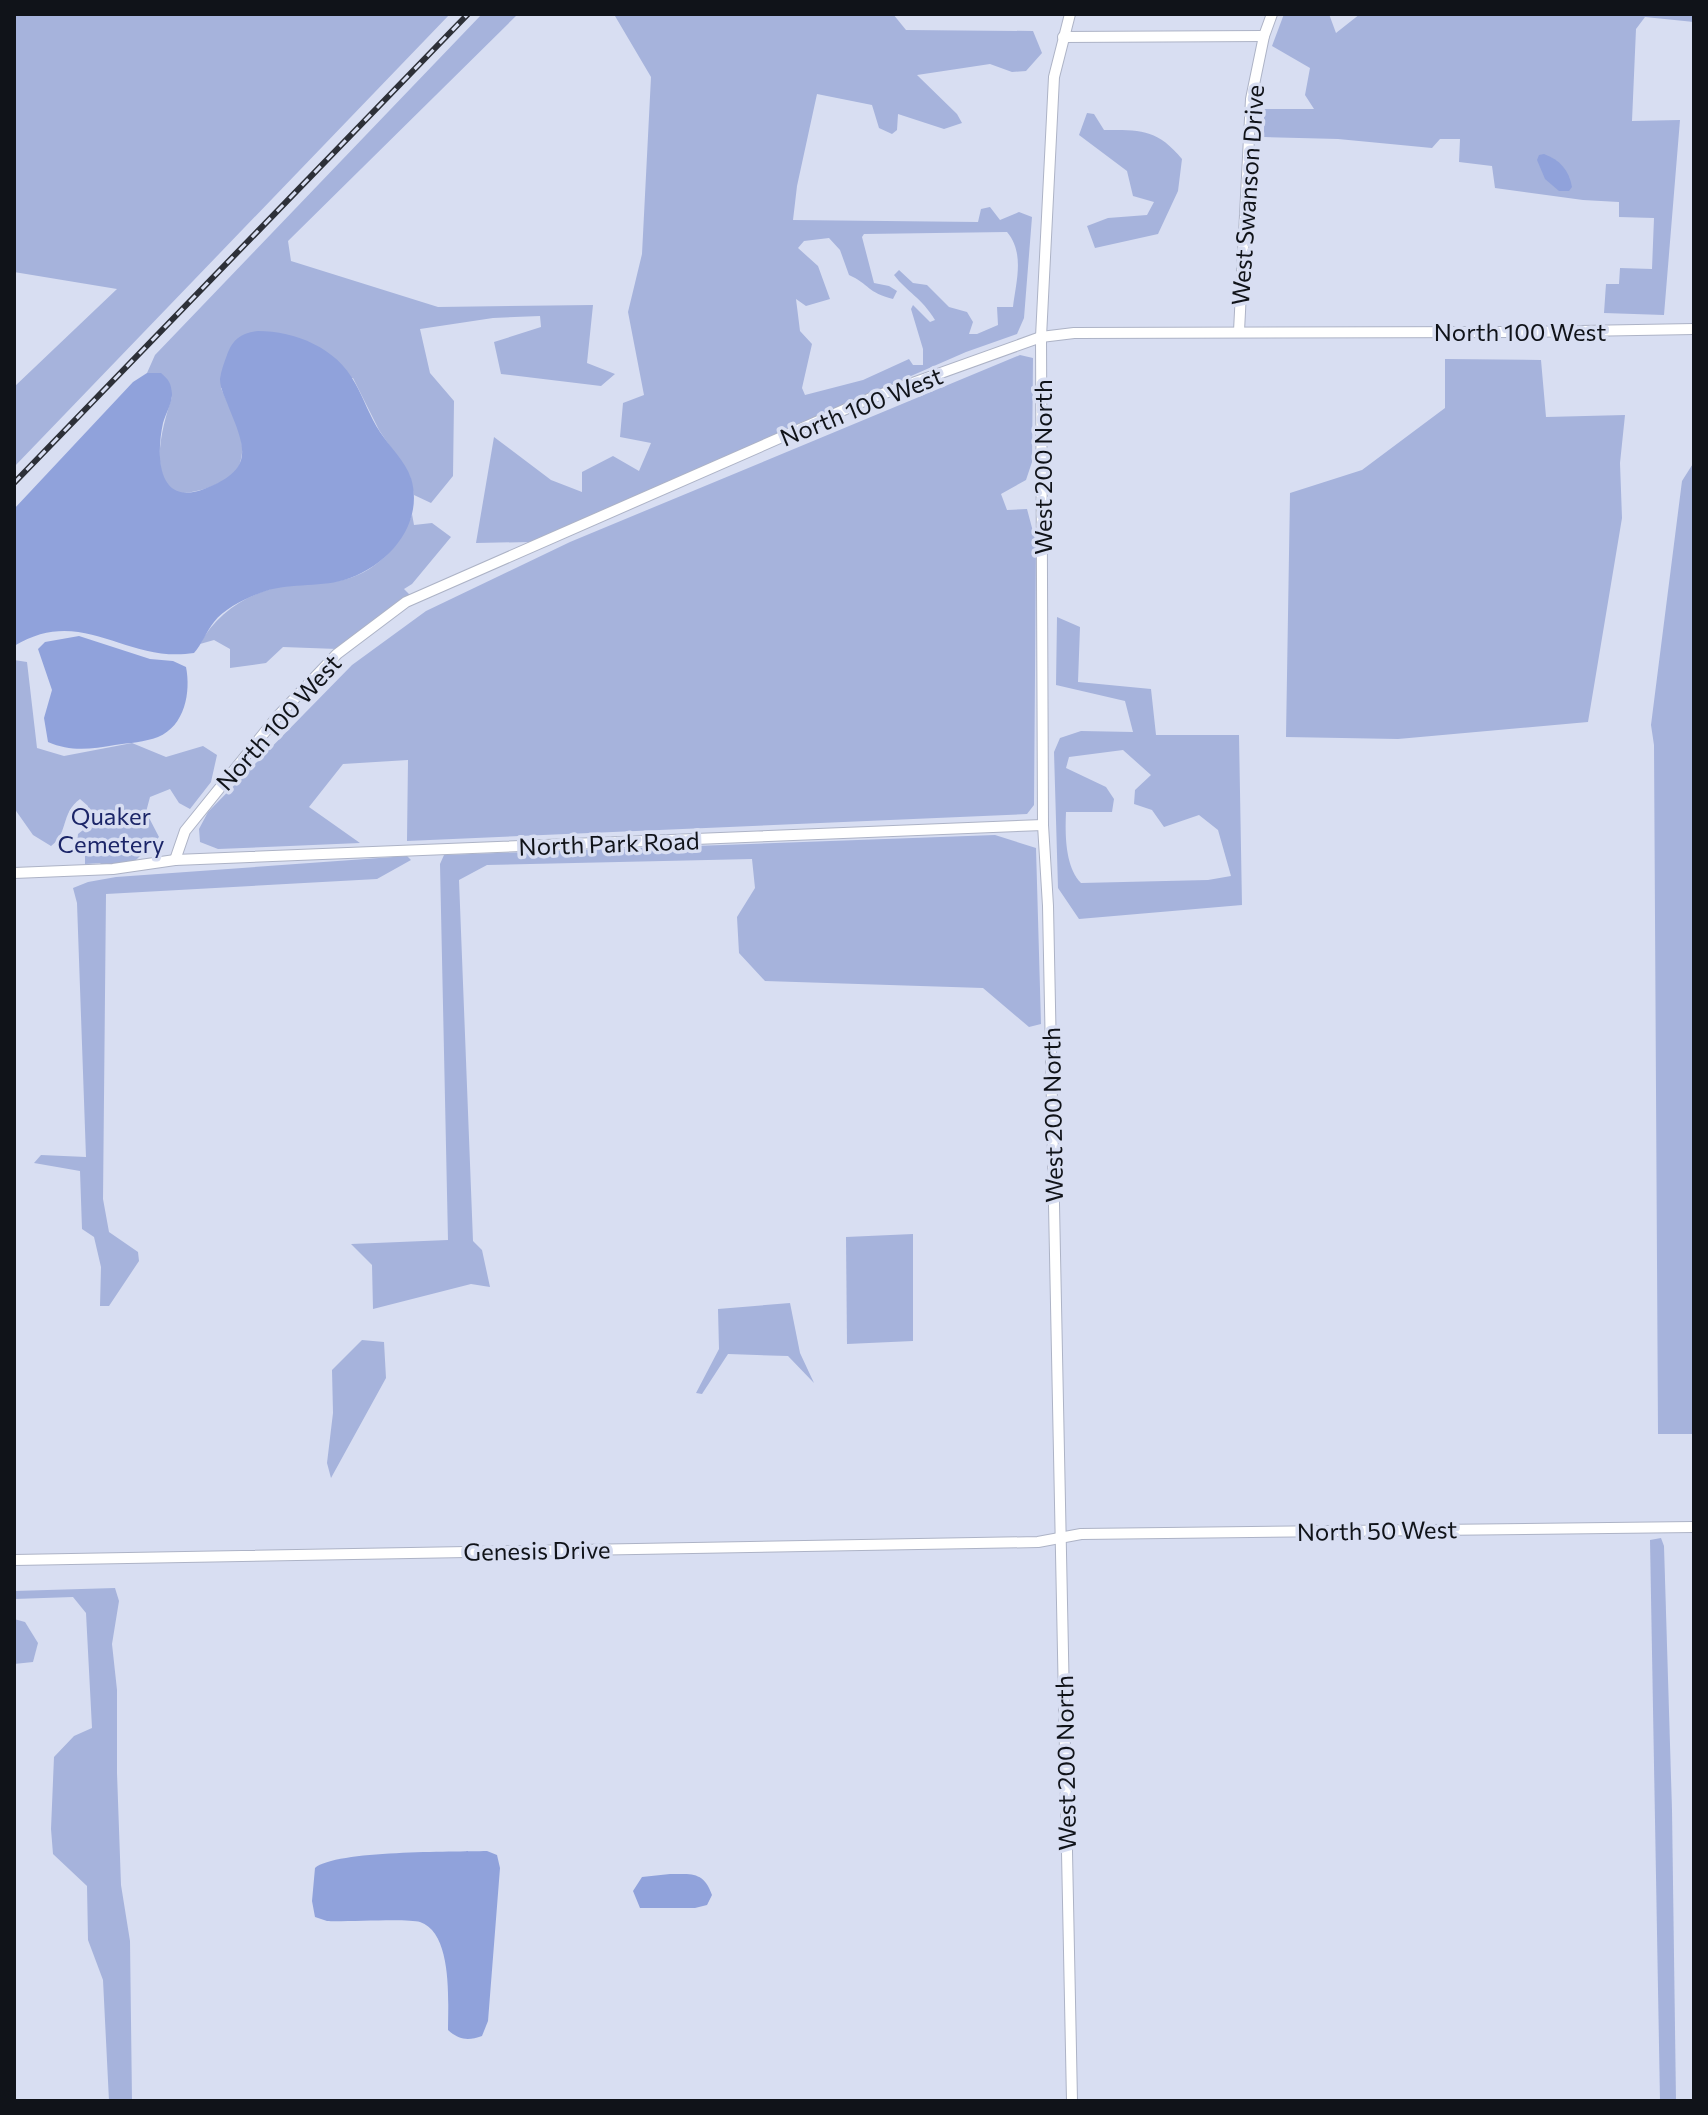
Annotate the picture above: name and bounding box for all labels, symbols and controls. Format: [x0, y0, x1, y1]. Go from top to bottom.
street label: West Swanson Drive [1225, 84, 1269, 306]
street label: North 100 West [1434, 317, 1606, 346]
street label: North 100 West [776, 360, 947, 452]
street label: West 200 North [1028, 379, 1057, 555]
street label: North 100 West [209, 648, 347, 796]
park label: Quaker Cemetery [58, 801, 164, 858]
street label: North Park Road [518, 825, 700, 861]
street label: West 200 North [1036, 1027, 1068, 1203]
street label: North 50 West [1297, 1514, 1458, 1546]
street label: Genesis Drive [463, 1534, 611, 1566]
street label: West 200 North [1049, 1675, 1081, 1851]

